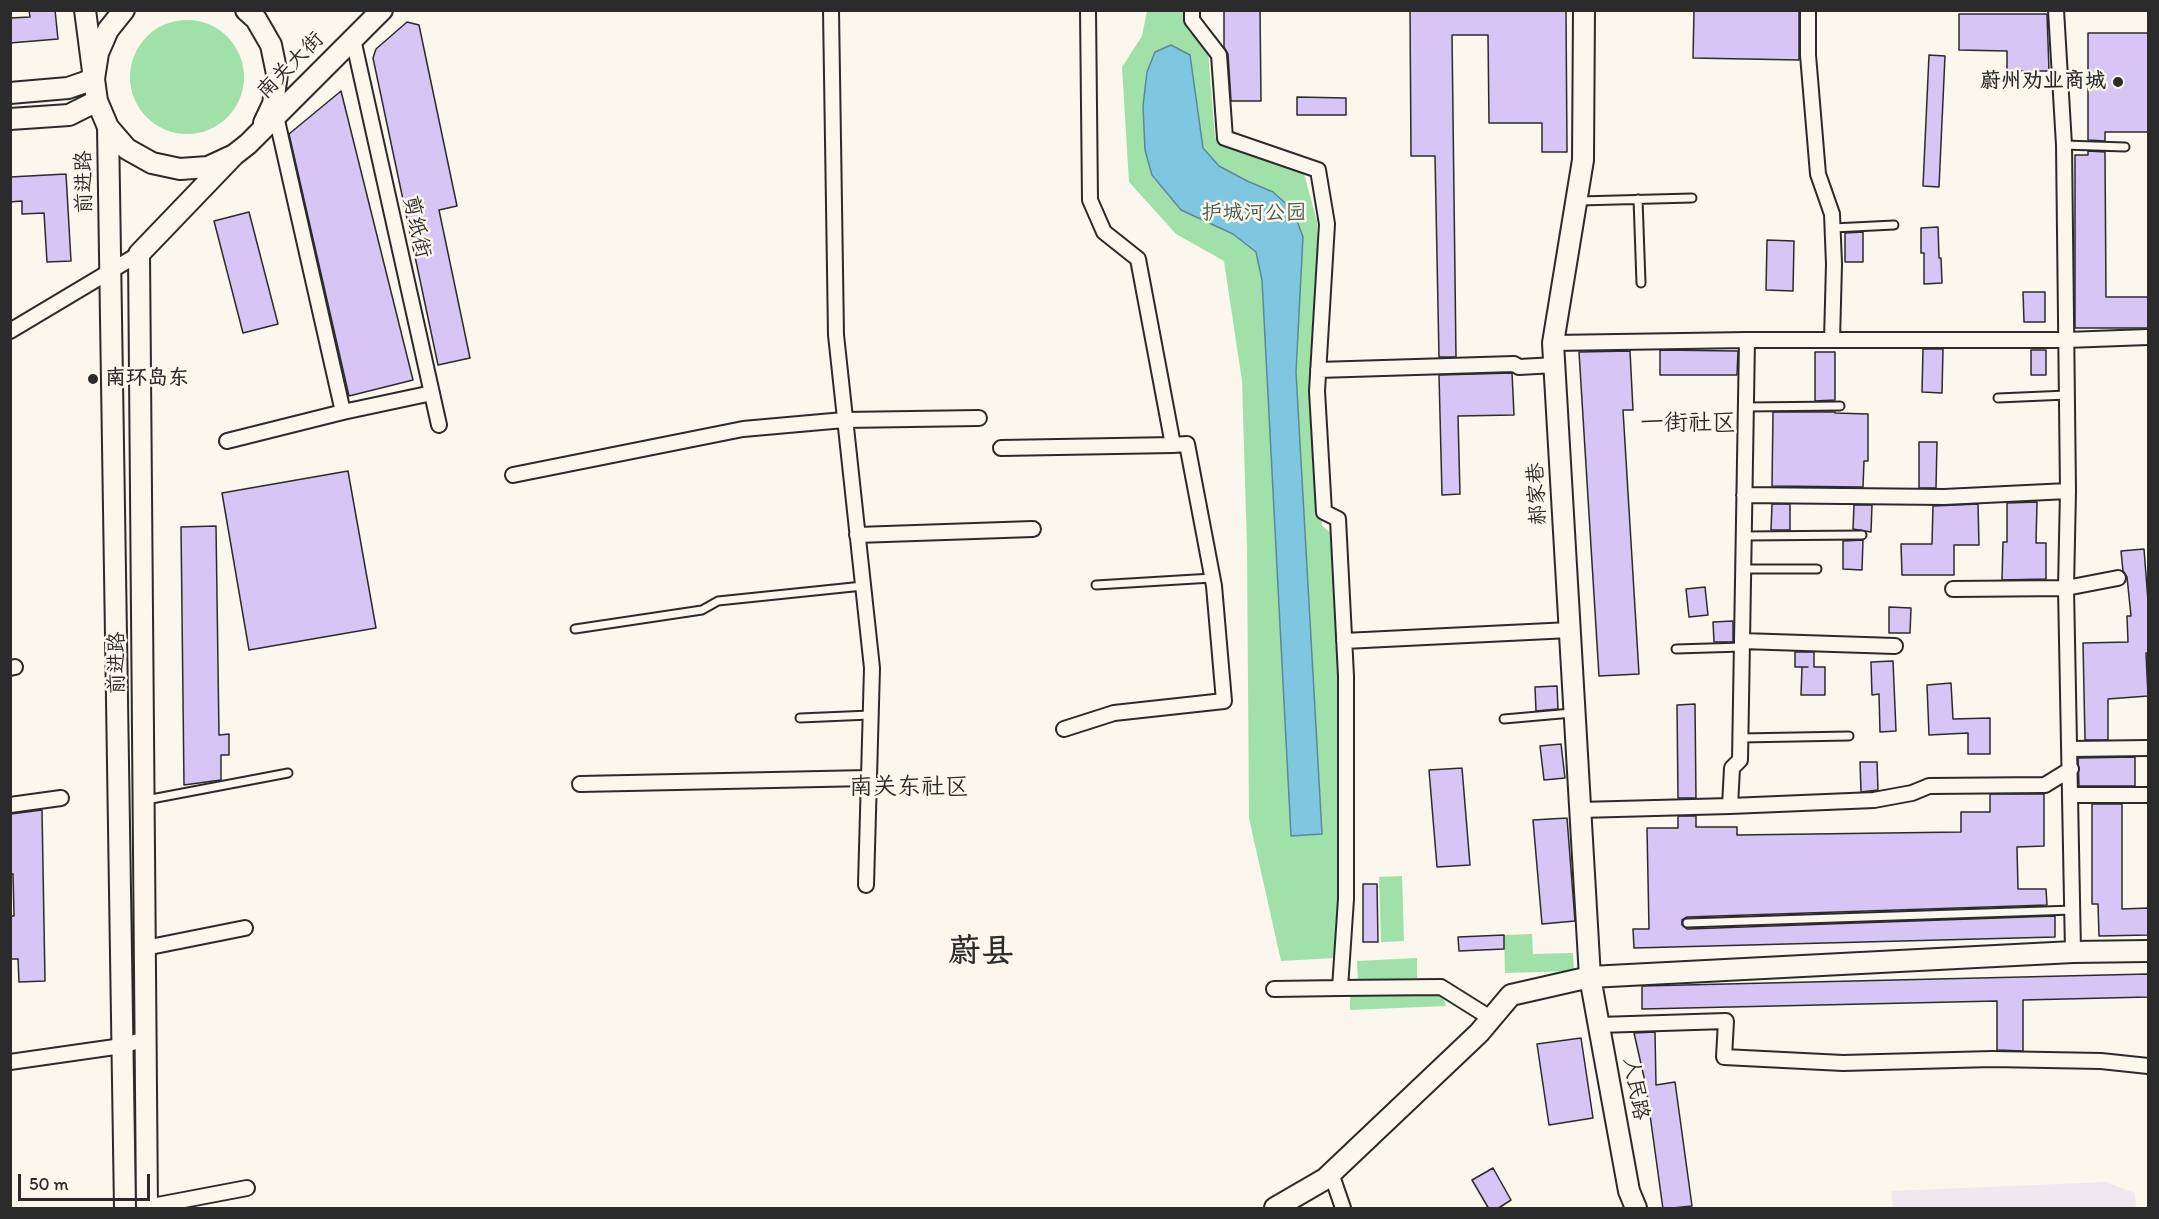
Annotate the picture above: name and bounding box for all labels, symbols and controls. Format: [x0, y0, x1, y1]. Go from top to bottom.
street label: 南关大街 [252, 27, 330, 105]
place label: 蔚州劝业商城 [1980, 69, 2106, 95]
marker: 蔚州劝业商城 [2111, 75, 2125, 89]
street label: 前进路 [72, 150, 98, 214]
street label: 剪纸街 [397, 193, 435, 261]
park label: 护城河公园 [1202, 201, 1306, 227]
place label: 南环岛东 [105, 366, 189, 392]
marker: 南环岛东 [86, 372, 100, 386]
district label: 一街社区 [1640, 410, 1736, 438]
street label: 郝家巷 [1524, 462, 1552, 526]
street label: 前进路 [105, 632, 131, 694]
district label: 南关东社区 [849, 774, 969, 802]
district label: 蔚县 [948, 933, 1014, 973]
street label: 人民路 [1617, 1056, 1653, 1122]
scale bar [21, 1162, 153, 1200]
text: 50 m [29, 1173, 69, 1195]

